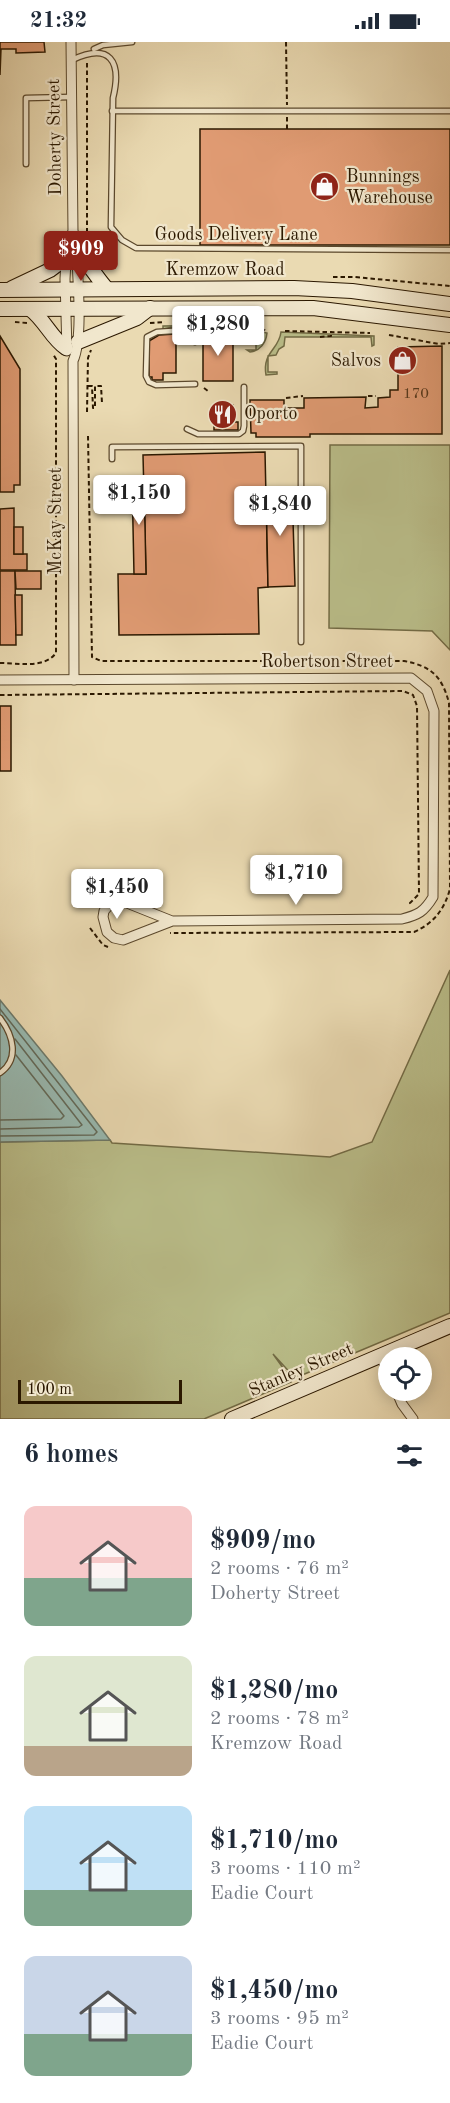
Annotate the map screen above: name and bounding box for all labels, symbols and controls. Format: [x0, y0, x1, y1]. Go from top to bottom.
text: 21:32 [30, 10, 87, 32]
street label: Doherty Street [45, 78, 65, 196]
place label: Bunnings Warehouse [346, 168, 433, 207]
shop icon: Bunnings Warehouse [309, 171, 341, 203]
street label: Goods Delivery Lane [155, 226, 317, 244]
pin: $909 [45, 231, 117, 282]
text: $909 [58, 240, 104, 260]
street label: Kremzow Road [165, 261, 285, 279]
pin: $1,280 [169, 306, 267, 357]
text: $1,280 [186, 315, 250, 335]
shop icon: Salvos [386, 345, 418, 377]
place label: Salvos [331, 352, 381, 370]
house number: 170 [403, 387, 429, 402]
restaurant icon: Oporto [207, 398, 239, 430]
place label: Oporto [244, 405, 298, 423]
street label: McKay Street [47, 467, 65, 575]
pin: $1,150 [90, 475, 188, 526]
text: $1,150 [107, 484, 171, 504]
pin: $1,840 [231, 486, 329, 537]
text: $1,840 [248, 495, 312, 515]
street label: Robertson Street [261, 653, 393, 671]
pin: $1,710 [247, 855, 345, 906]
text: $1,710 [264, 864, 328, 884]
pin: $1,450 [68, 869, 166, 920]
text: $1,450 [85, 878, 149, 898]
street label: Stanley Street [246, 1340, 356, 1400]
map controls [378, 1347, 432, 1401]
button: locate [378, 1347, 432, 1401]
scale bar [18, 1377, 182, 1404]
text: 100 m [27, 1382, 72, 1398]
icon: filters [393, 1439, 426, 1472]
text: 6 homes [24, 1442, 118, 1468]
text: $909/mo [210, 1528, 316, 1554]
icon: home [72, 1530, 144, 1602]
text: 2 rooms · 76 m² [210, 1559, 349, 1579]
text: Doherty Street [210, 1584, 340, 1604]
text: $1,280/mo [210, 1678, 338, 1704]
icon: home [72, 1680, 144, 1752]
text: 2 rooms · 78 m² [210, 1709, 349, 1729]
text: Kremzow Road [210, 1734, 342, 1754]
text: $1,710/mo [210, 1828, 338, 1854]
icon: home [72, 1830, 144, 1902]
text: 3 rooms · 110 m² [210, 1859, 360, 1879]
text: Eadie Court [210, 1884, 314, 1904]
text: $1,450/mo [210, 1978, 338, 2004]
icon: home [72, 1980, 144, 2052]
text: 3 rooms · 95 m² [210, 2009, 349, 2029]
text: Eadie Court [210, 2034, 314, 2054]

